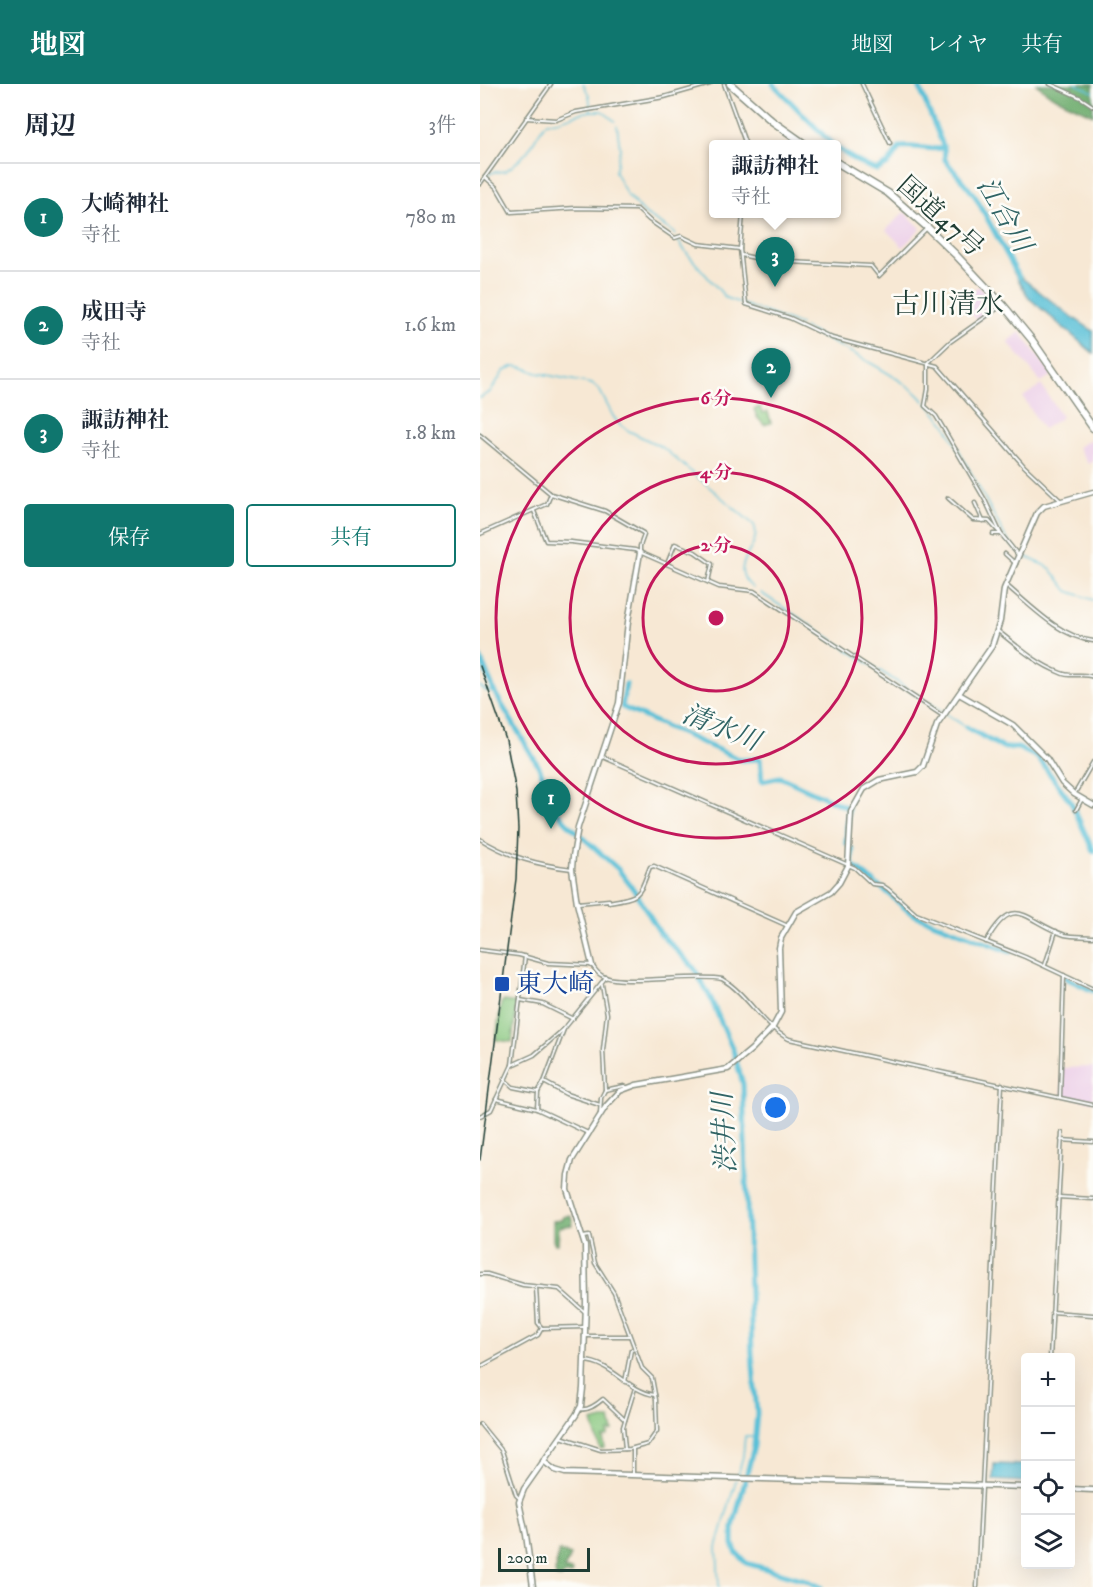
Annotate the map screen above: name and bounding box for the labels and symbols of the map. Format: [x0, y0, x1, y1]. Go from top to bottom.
street label: 国道47号 [890, 169, 990, 265]
water label: 江合川 [969, 171, 1040, 261]
pin: 3 [756, 238, 794, 287]
district label: 古川清水 [892, 287, 1004, 322]
pin: 2 [752, 348, 790, 398]
text: 6 分 [700, 388, 732, 410]
text: 4 分 [699, 462, 732, 484]
text: 2 分 [701, 535, 731, 557]
centre of rings [706, 608, 726, 628]
water label: 清水川 [677, 697, 768, 760]
pin: 1 [532, 780, 570, 829]
place label: 東大崎 [516, 968, 594, 1001]
marker: 東大崎 [493, 975, 511, 993]
water label: 渋井川 [706, 1089, 744, 1174]
your location [761, 1093, 790, 1122]
scale bar [498, 1545, 590, 1572]

